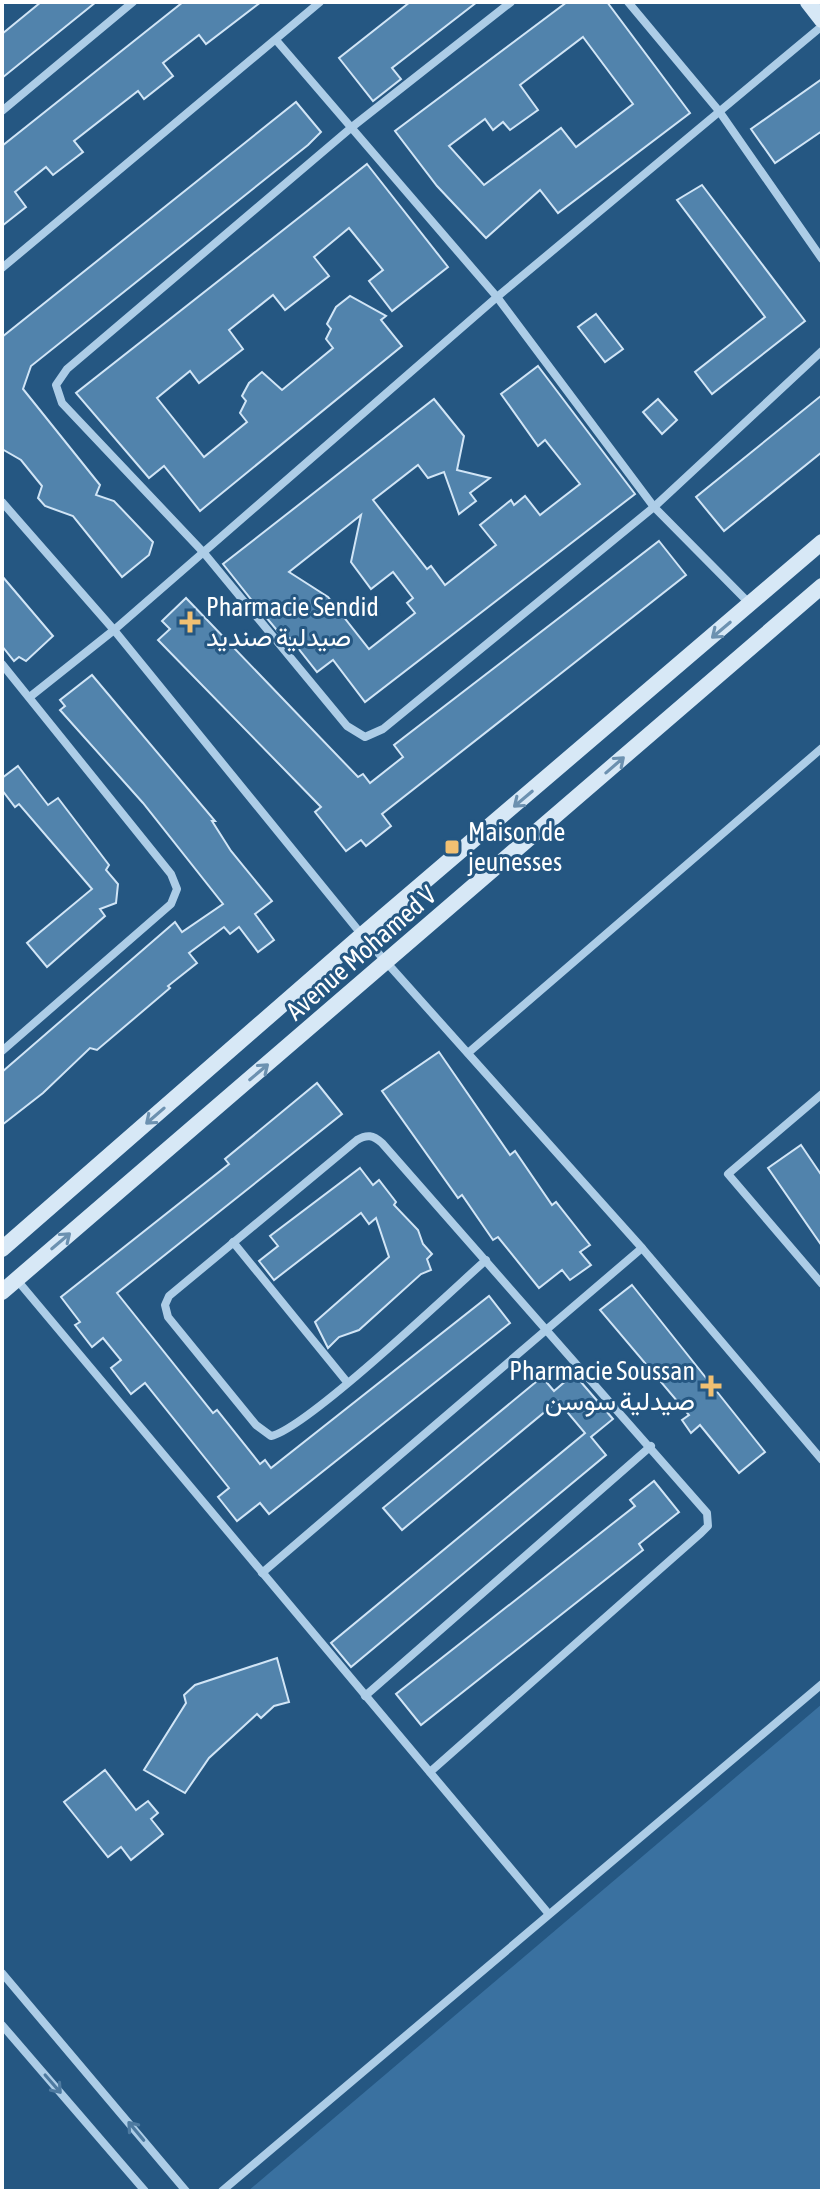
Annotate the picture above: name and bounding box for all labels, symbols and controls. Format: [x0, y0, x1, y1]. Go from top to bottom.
place label: Pharmacie Sendid صيدلية صنديد [206, 592, 379, 652]
marker: Pharmacie Sendid صيدلية صنديد [181, 613, 199, 631]
one-way arrow [711, 621, 732, 639]
one-way arrow [604, 756, 624, 774]
one-way arrow [513, 790, 533, 808]
place label: Maison de jeunesses [467, 817, 565, 877]
marker: Maison de jeunesses [443, 838, 461, 856]
street label: Avenue Mohamed V [280, 880, 442, 1026]
one-way arrow [249, 1063, 269, 1081]
one-way arrow [146, 1106, 166, 1124]
one-way arrow [51, 1232, 71, 1250]
place label: Pharmacie Soussan صيدلية سوسن [509, 1356, 695, 1417]
marker: Pharmacie Soussan صيدلية سوسن [702, 1377, 720, 1395]
one-way arrow [44, 2074, 62, 2094]
one-way arrow [127, 2122, 145, 2142]

